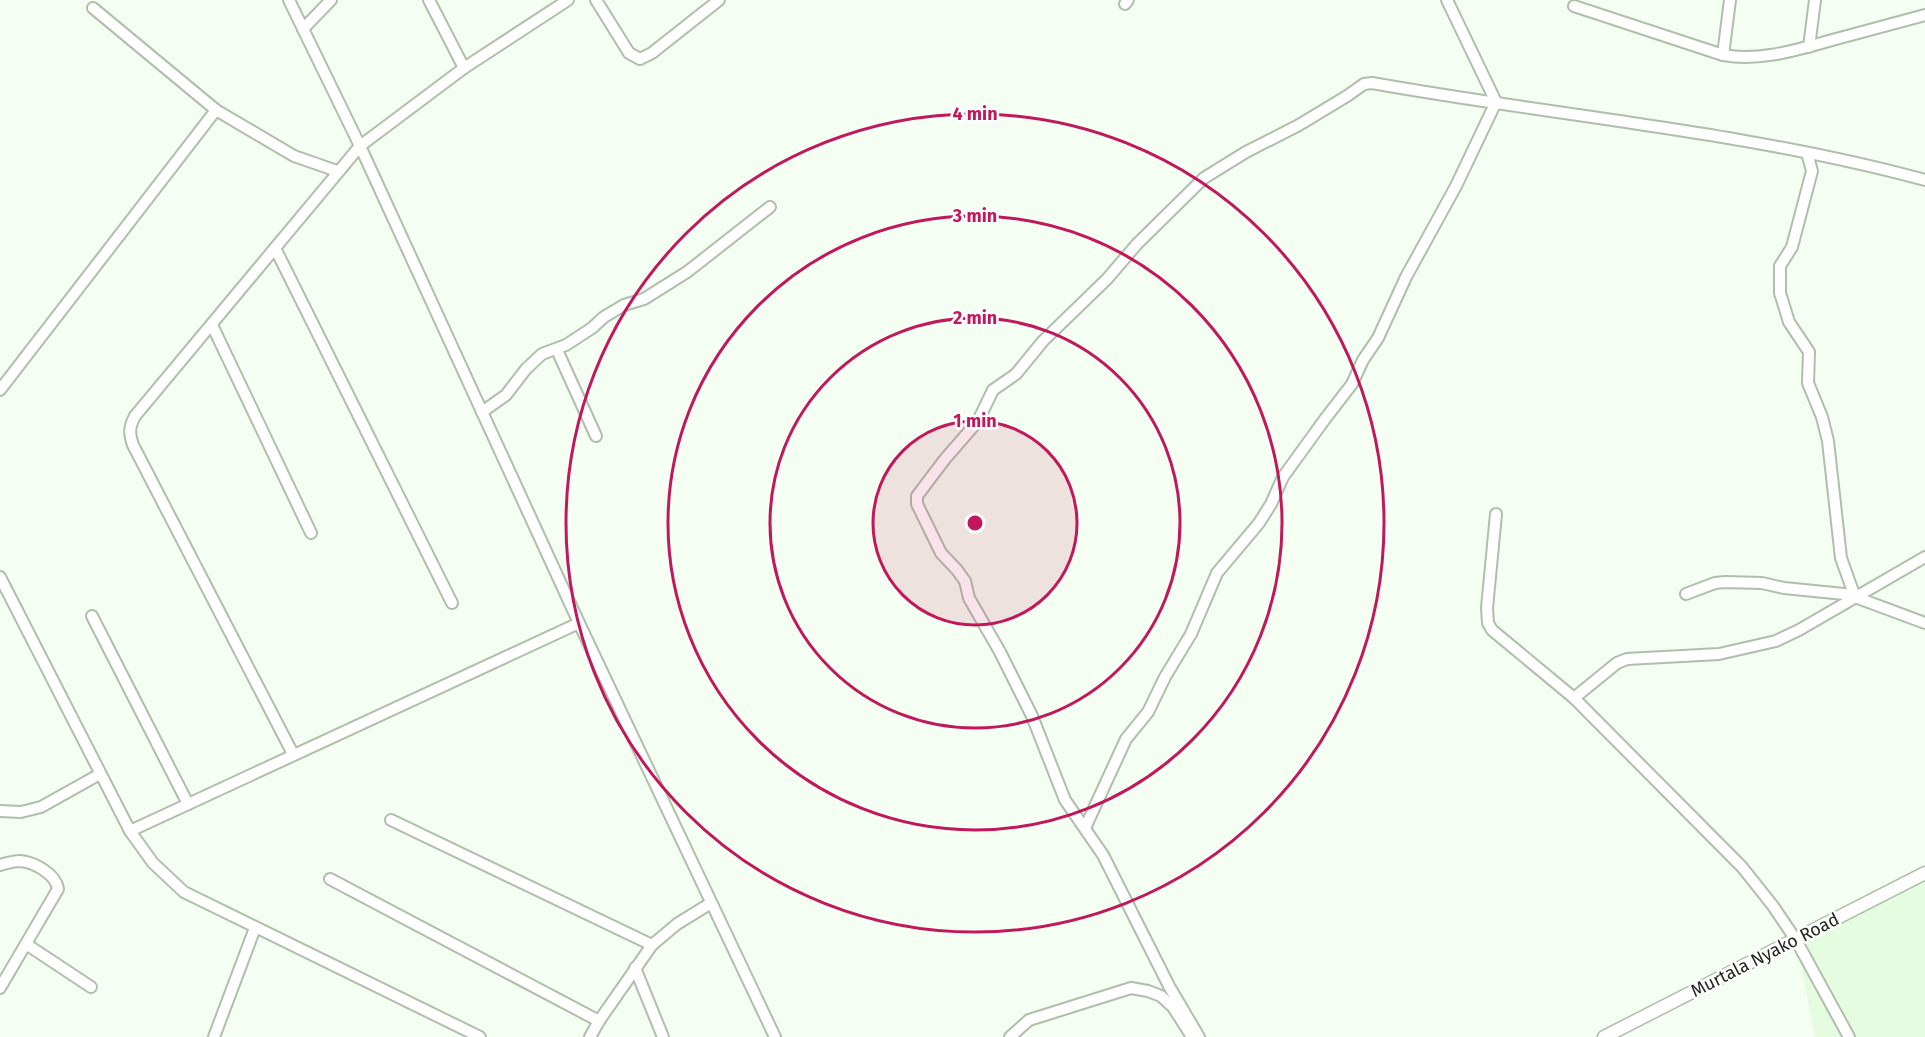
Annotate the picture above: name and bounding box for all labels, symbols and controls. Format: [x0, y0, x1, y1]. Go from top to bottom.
text: 4 min [952, 103, 998, 125]
text: 3 min [952, 205, 997, 227]
text: 2 min [953, 307, 997, 329]
text: 1 min [953, 410, 997, 432]
centre of rings [965, 513, 985, 533]
street label: Murtala Nyako Road [1687, 908, 1843, 1002]

